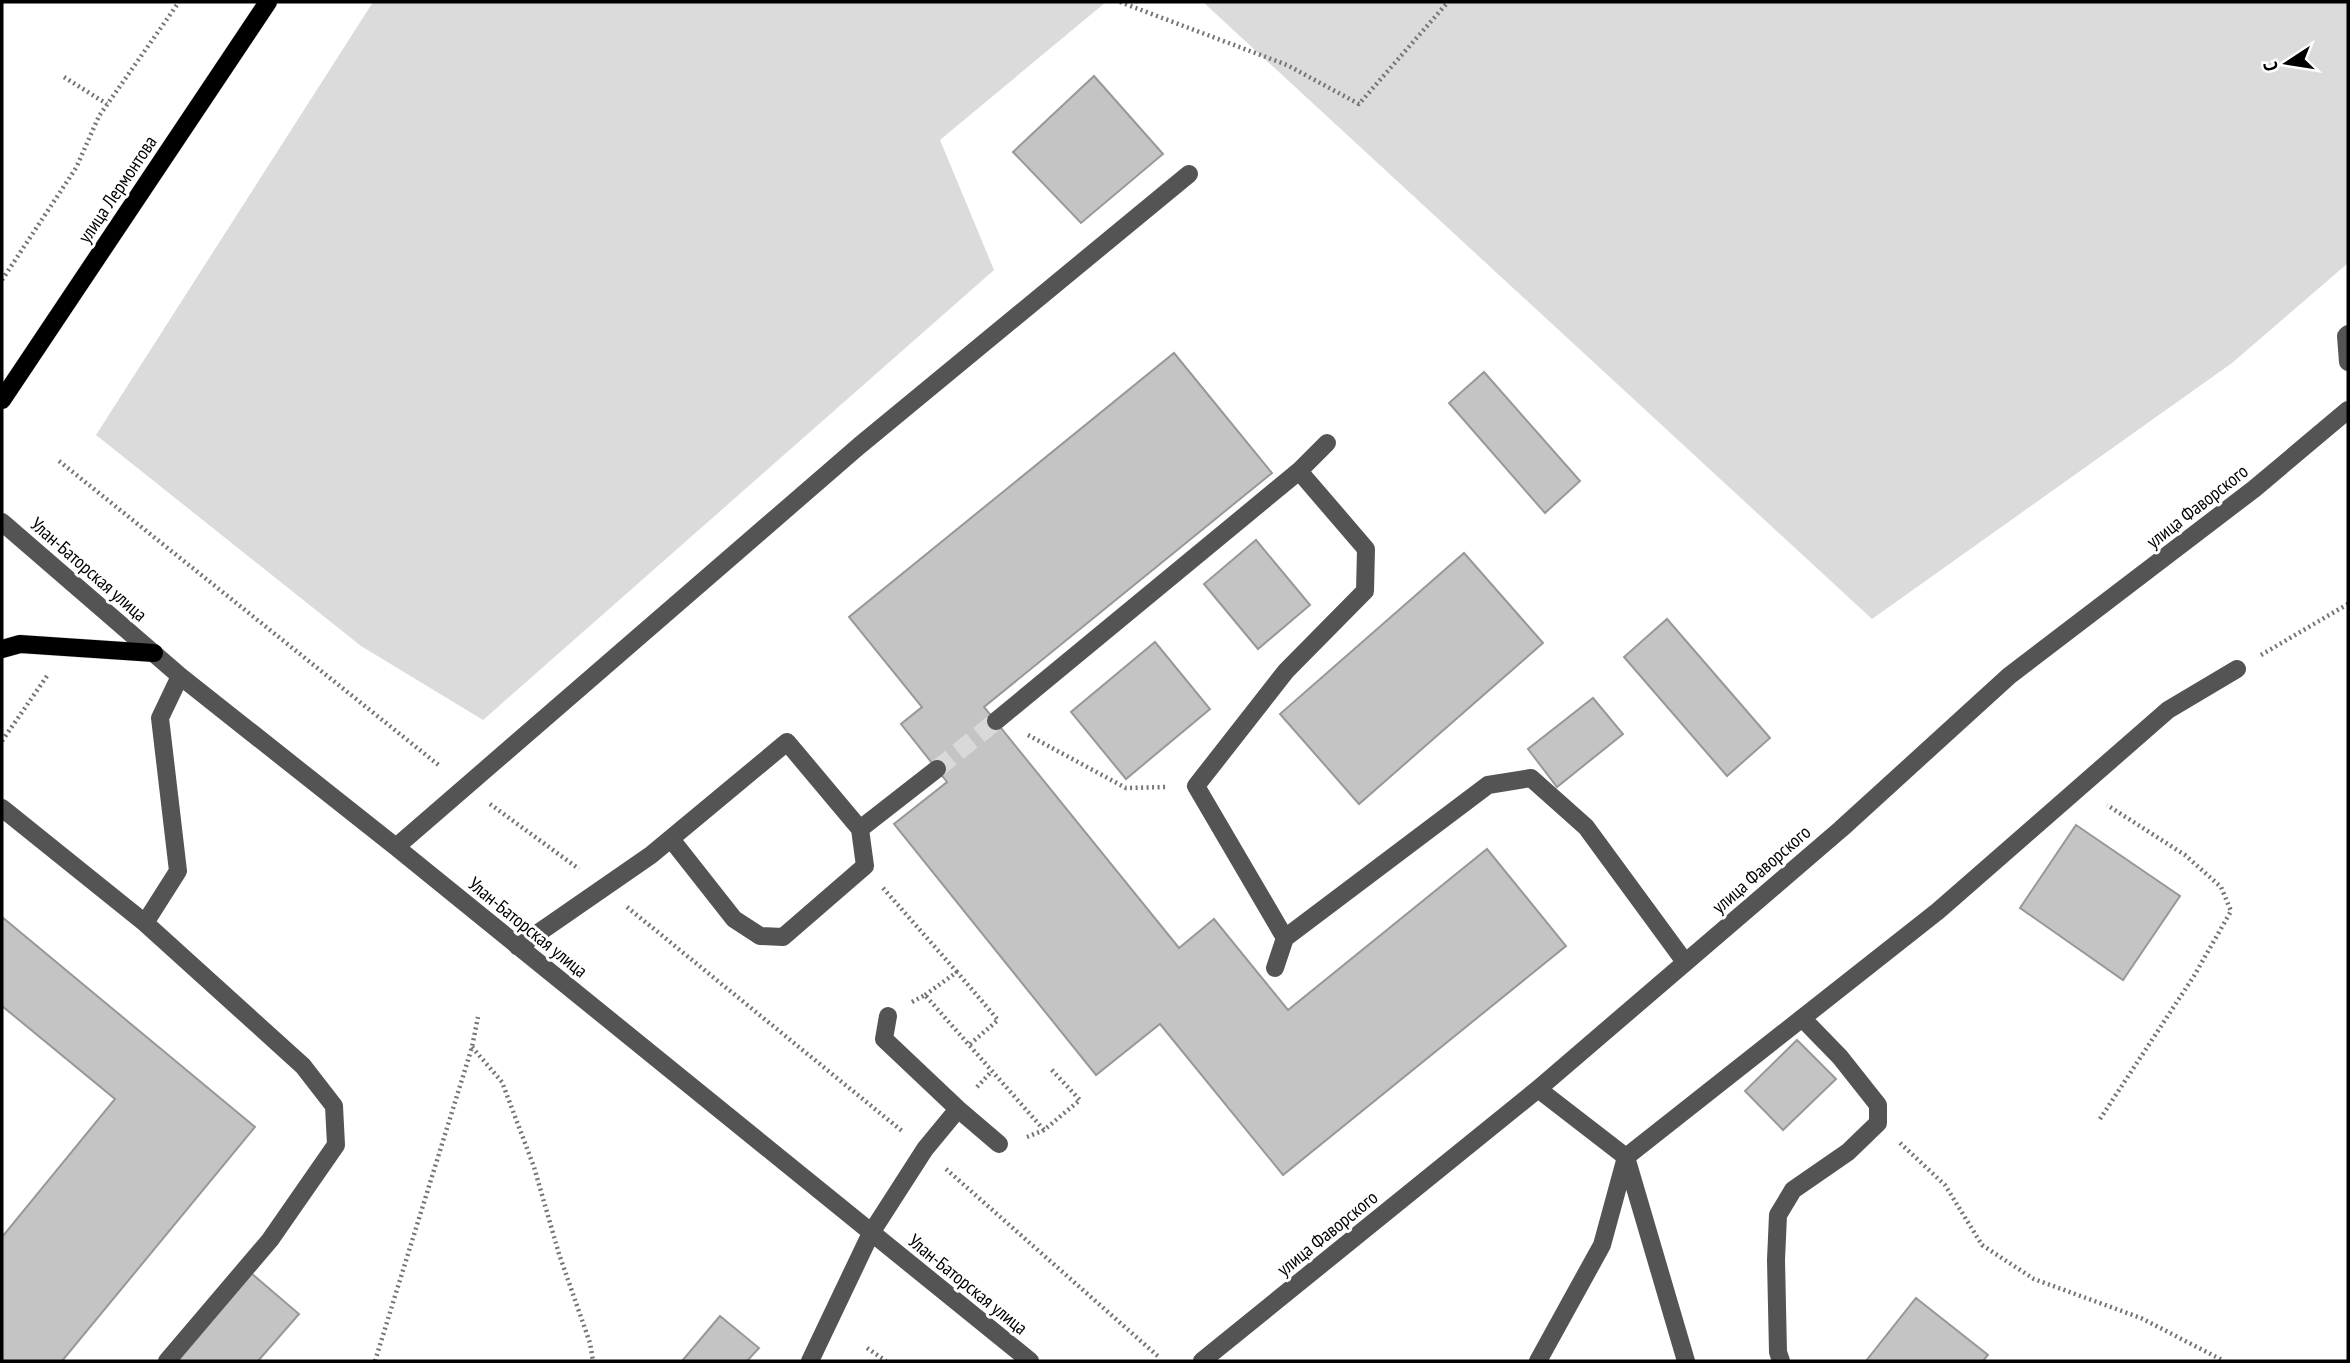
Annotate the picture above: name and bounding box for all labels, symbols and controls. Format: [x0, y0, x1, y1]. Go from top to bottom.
north arrow [2252, 28, 2322, 98]
text: С [2258, 59, 2283, 73]
street label: улица Лермонтова [72, 131, 162, 247]
street label: улица Фаворского [2141, 459, 2253, 553]
street label: Улан-Баторская улица [26, 512, 152, 626]
street label: улица Фаворского [1707, 820, 1815, 918]
street label: Улан-Баторская улица [463, 872, 593, 982]
street label: улица Фаворского [1272, 1185, 1382, 1281]
street label: Улан-Баторская улица [903, 1229, 1033, 1339]

